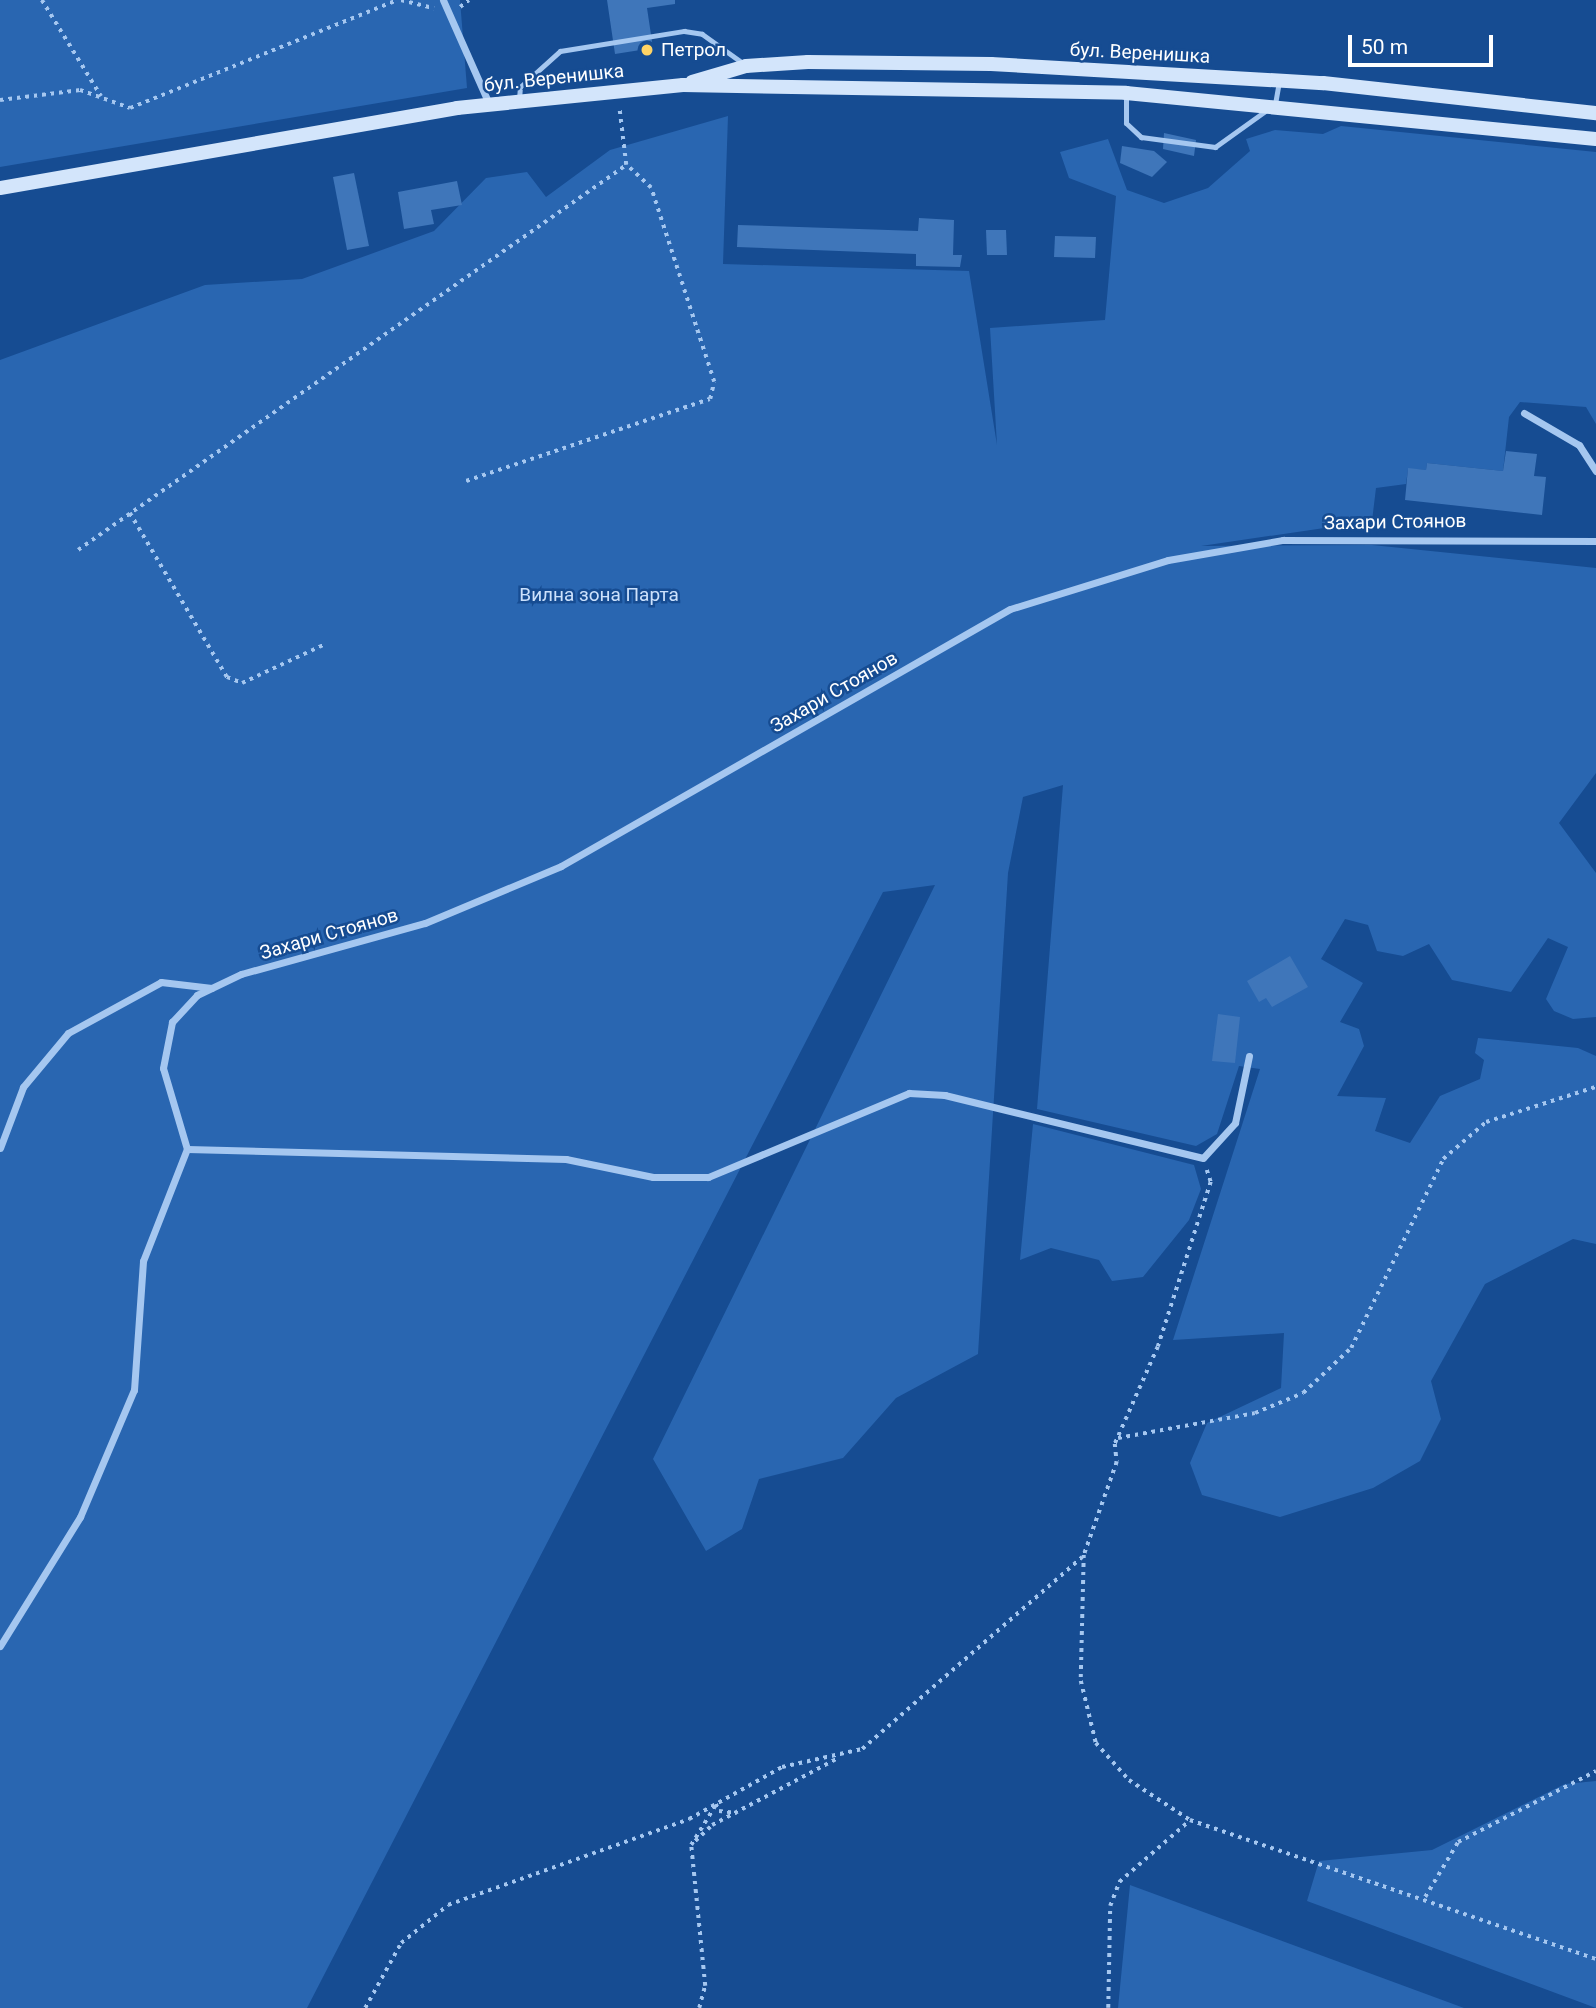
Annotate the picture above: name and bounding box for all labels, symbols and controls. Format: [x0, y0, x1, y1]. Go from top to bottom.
scale bar [1351, 21, 1496, 65]
text: 50 m [1361, 35, 1408, 59]
street label: бул. Веренишка [1069, 38, 1211, 68]
place label: Петрол [661, 39, 726, 61]
marker: Петрол [639, 42, 655, 58]
street label: бул. Веренишка [483, 59, 625, 97]
street label: Захари Стоянов [1323, 509, 1467, 535]
park label: Вилна зона Парта [519, 584, 679, 606]
street label: Захари Стоянов [766, 646, 902, 738]
street label: Захари Стоянов [257, 903, 401, 965]

